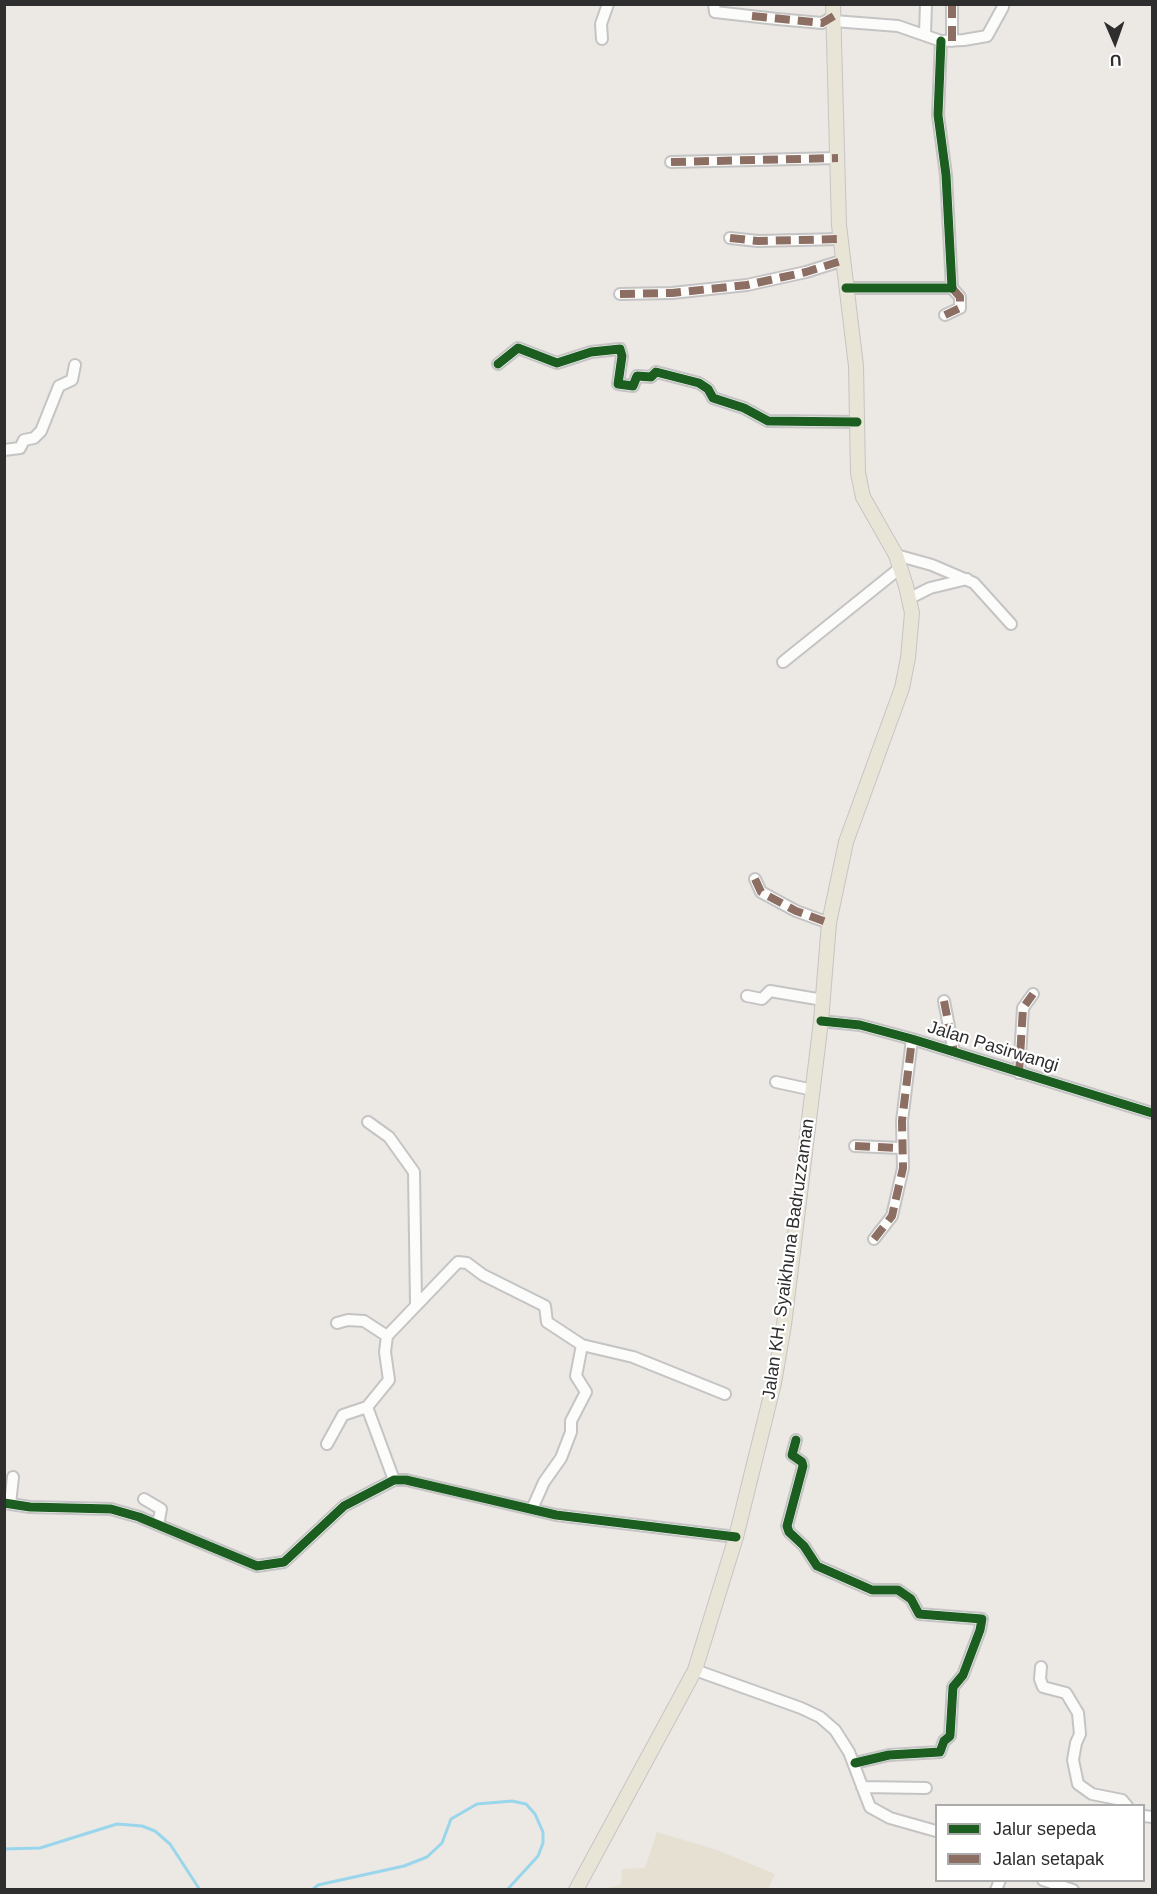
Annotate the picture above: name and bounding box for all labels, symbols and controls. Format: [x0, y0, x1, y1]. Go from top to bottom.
north arrow [1085, 12, 1145, 72]
text: U [1110, 52, 1122, 69]
street label: Jalan Pasirwangi [925, 1017, 1061, 1077]
street label: Jalan KH. Syaikhuna Badruzzaman [759, 1117, 819, 1401]
legend [935, 1804, 1145, 1882]
text: Jalur sepeda [993, 1819, 1096, 1839]
text: Jalan setapak [993, 1849, 1104, 1869]

